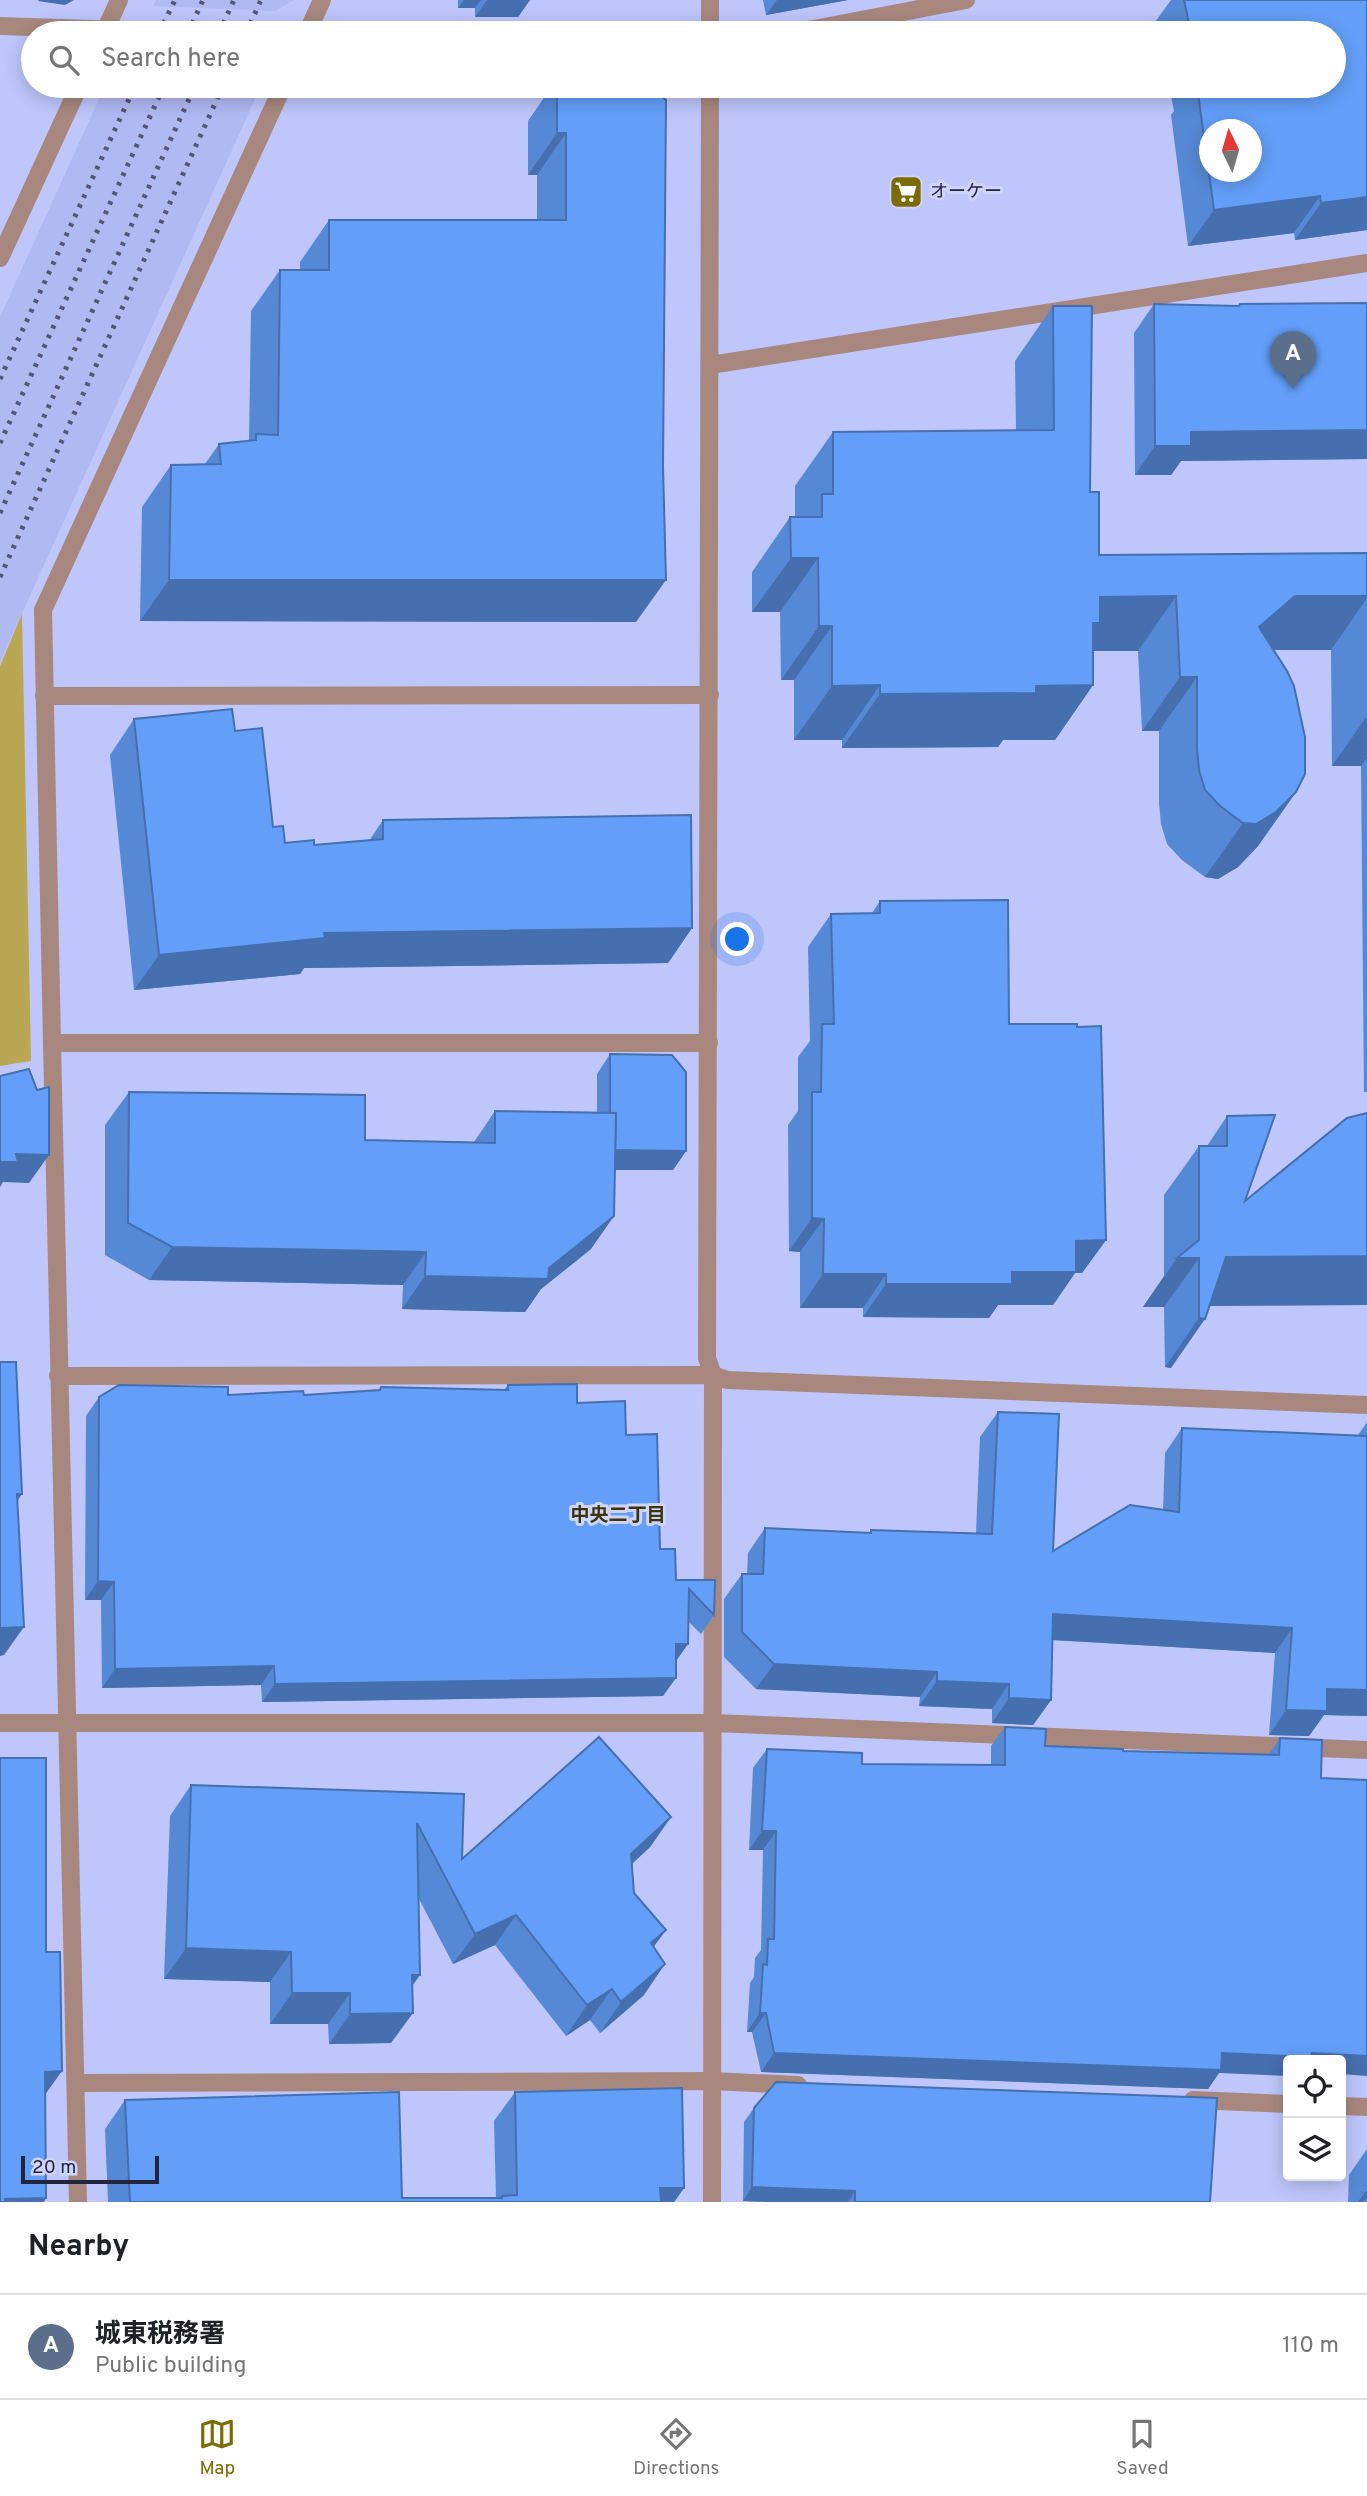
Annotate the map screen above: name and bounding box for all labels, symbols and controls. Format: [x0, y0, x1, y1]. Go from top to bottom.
search box [21, 21, 1346, 98]
icon: search [45, 41, 83, 79]
text: Search here [101, 43, 240, 76]
north arrow [1199, 119, 1262, 182]
supermarket icon: オーケー [887, 173, 925, 211]
place label: オーケー [930, 181, 1002, 204]
pin: A [1270, 331, 1316, 389]
your location [720, 922, 754, 956]
district label: 中央二丁目 [570, 1504, 666, 1528]
map controls [1283, 2055, 1346, 2181]
button: locate [1283, 2055, 1346, 2118]
button: layers [1283, 2118, 1346, 2181]
scale bar [21, 2153, 159, 2185]
text: 20 m [32, 2156, 76, 2180]
text: Nearby [28, 2229, 129, 2266]
text: 城東税務署 [95, 2319, 225, 2352]
text: A [43, 2332, 59, 2361]
text: 110 m [1282, 2332, 1339, 2361]
text: Public building [95, 2352, 247, 2381]
tab: Map [198, 2415, 236, 2481]
tab: Directions [633, 2415, 720, 2481]
tab: Saved [1116, 2415, 1169, 2481]

